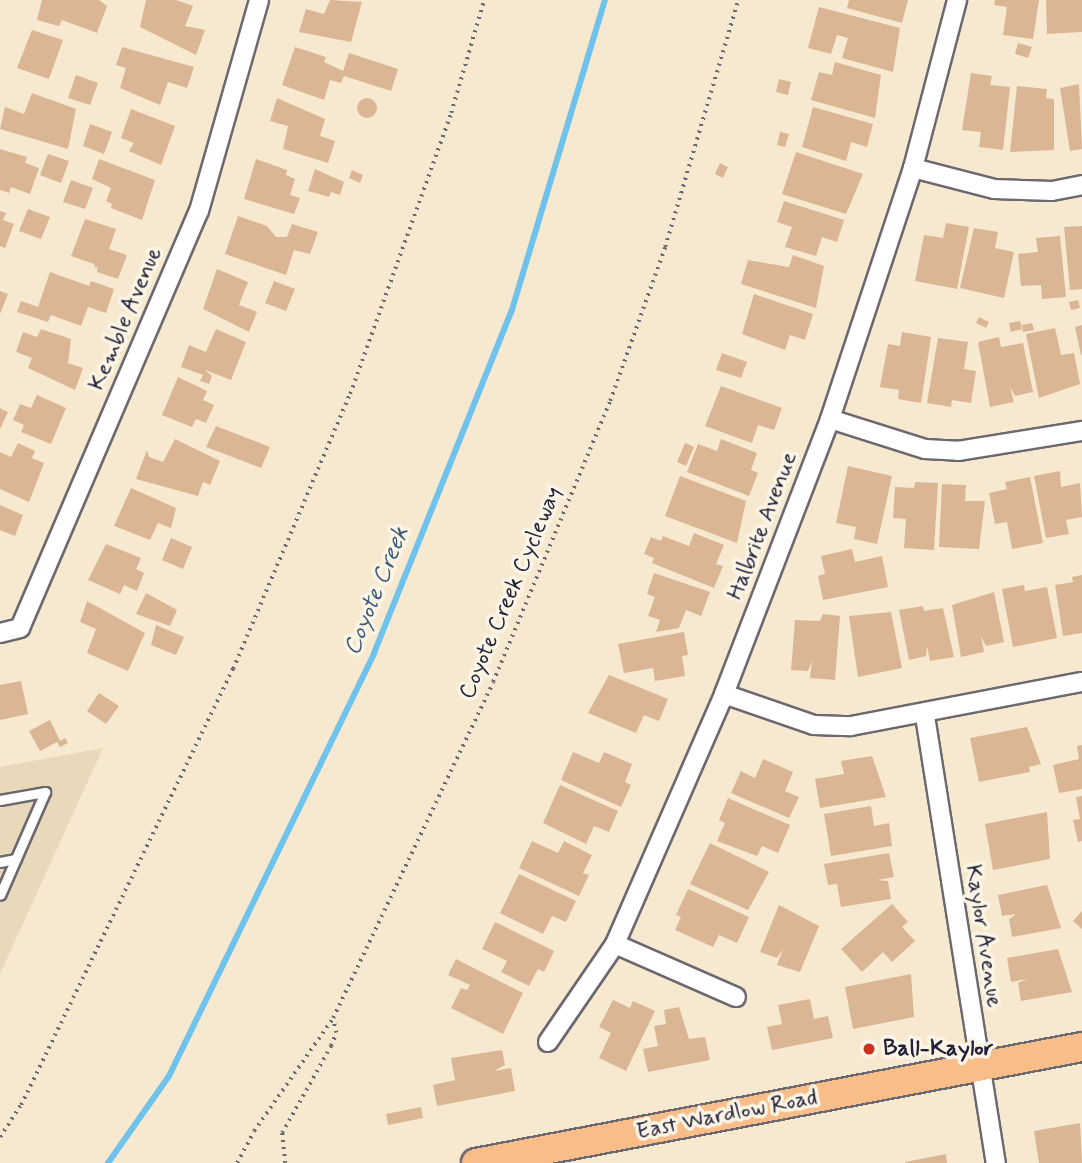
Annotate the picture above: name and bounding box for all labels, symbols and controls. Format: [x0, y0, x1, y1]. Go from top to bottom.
street label: Kemble Avenue [83, 241, 169, 397]
street label: Halbrite Avenue [722, 448, 804, 604]
street label: Coyote Creek Cycleway [454, 483, 568, 703]
water label: Coyote Creek [338, 522, 416, 660]
street label: Kaylor Avenue [958, 864, 1008, 1008]
place label: Ball-Kaylor [883, 1035, 993, 1063]
marker: Ball-Kaylor [861, 1041, 877, 1057]
street label: East Wardlow Road [635, 1084, 819, 1146]

